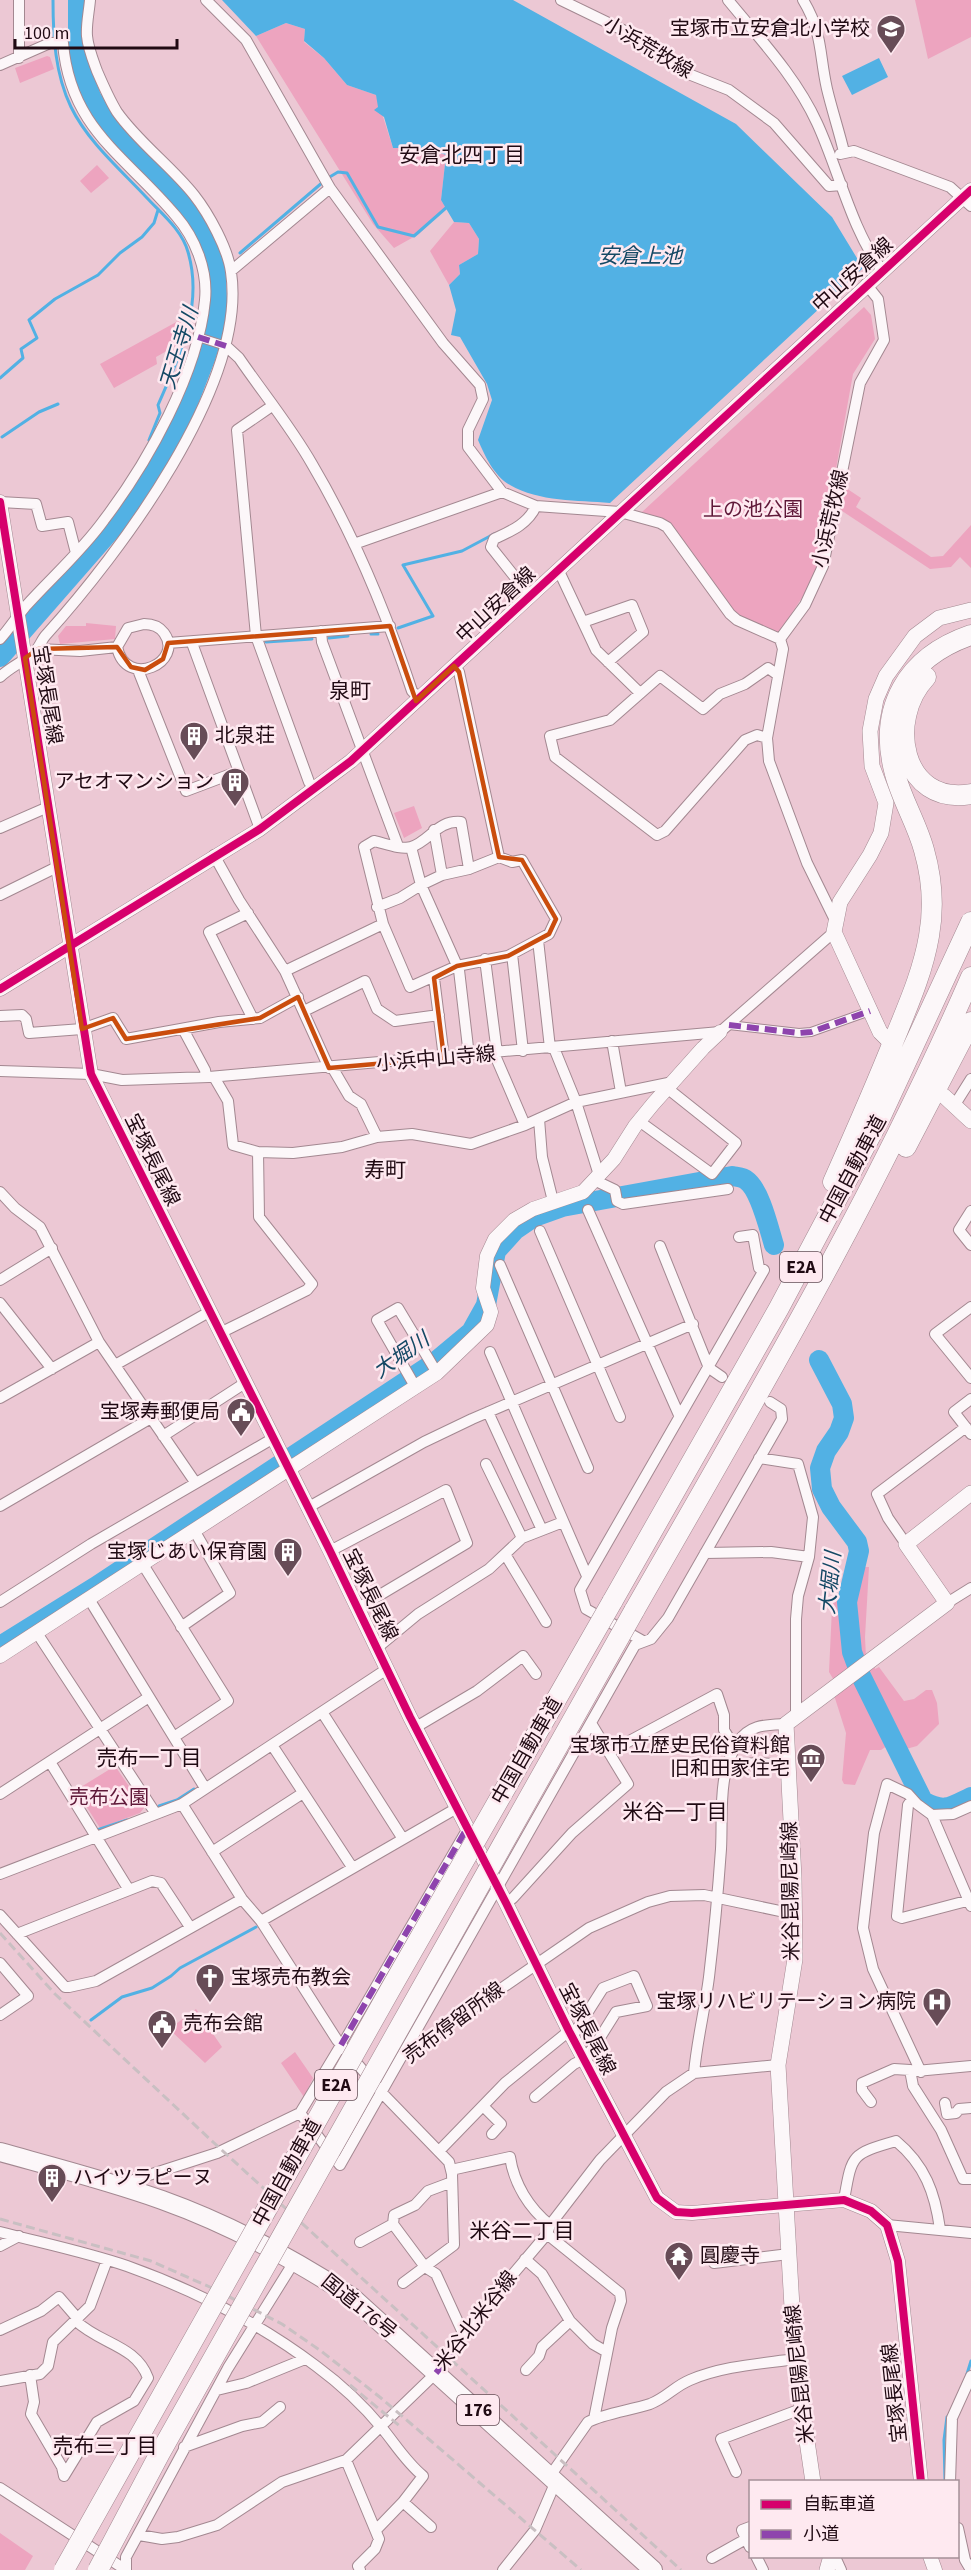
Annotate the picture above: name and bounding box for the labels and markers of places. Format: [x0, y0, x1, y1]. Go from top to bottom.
school or university icon: 宝塚市立安倉北小学校 [875, 13, 907, 55]
place label: 宝塚市立安倉北小学校 [670, 15, 870, 43]
building icon: 北泉荘 [178, 720, 210, 762]
place label: 北泉荘 [215, 722, 275, 750]
building icon: アセオマンション [219, 766, 251, 808]
place label: アセオマンション [54, 768, 214, 796]
public building icon: 宝塚寿郵便局 [225, 1396, 257, 1438]
place label: 宝塚寿郵便局 [100, 1398, 220, 1426]
building icon: 宝塚じあい保育園 [272, 1536, 304, 1578]
place label: 宝塚じあい保育園 [107, 1538, 267, 1566]
place label: 宝塚市立歴史民俗資料館 旧和田家住宅 [570, 1732, 790, 1783]
museum icon: 宝塚市立歴史民俗資料館 旧和田家住宅 [795, 1742, 827, 1784]
church icon: 宝塚売布教会 [194, 1962, 226, 2004]
place label: 宝塚売布教会 [231, 1964, 351, 1992]
hospital icon: 宝塚リハビリテーション病院 [921, 1986, 953, 2028]
place label: 宝塚リハビリテーション病院 [656, 1988, 916, 2016]
public building icon: 売布会館 [146, 2008, 178, 2050]
place label: 売布会館 [183, 2010, 263, 2038]
building icon: ハイツラピーヌ [36, 2162, 68, 2204]
place label: ハイツラピーヌ [73, 2164, 213, 2192]
temple icon: 圓慶寺 [663, 2240, 695, 2282]
place label: 圓慶寺 [700, 2242, 760, 2270]

